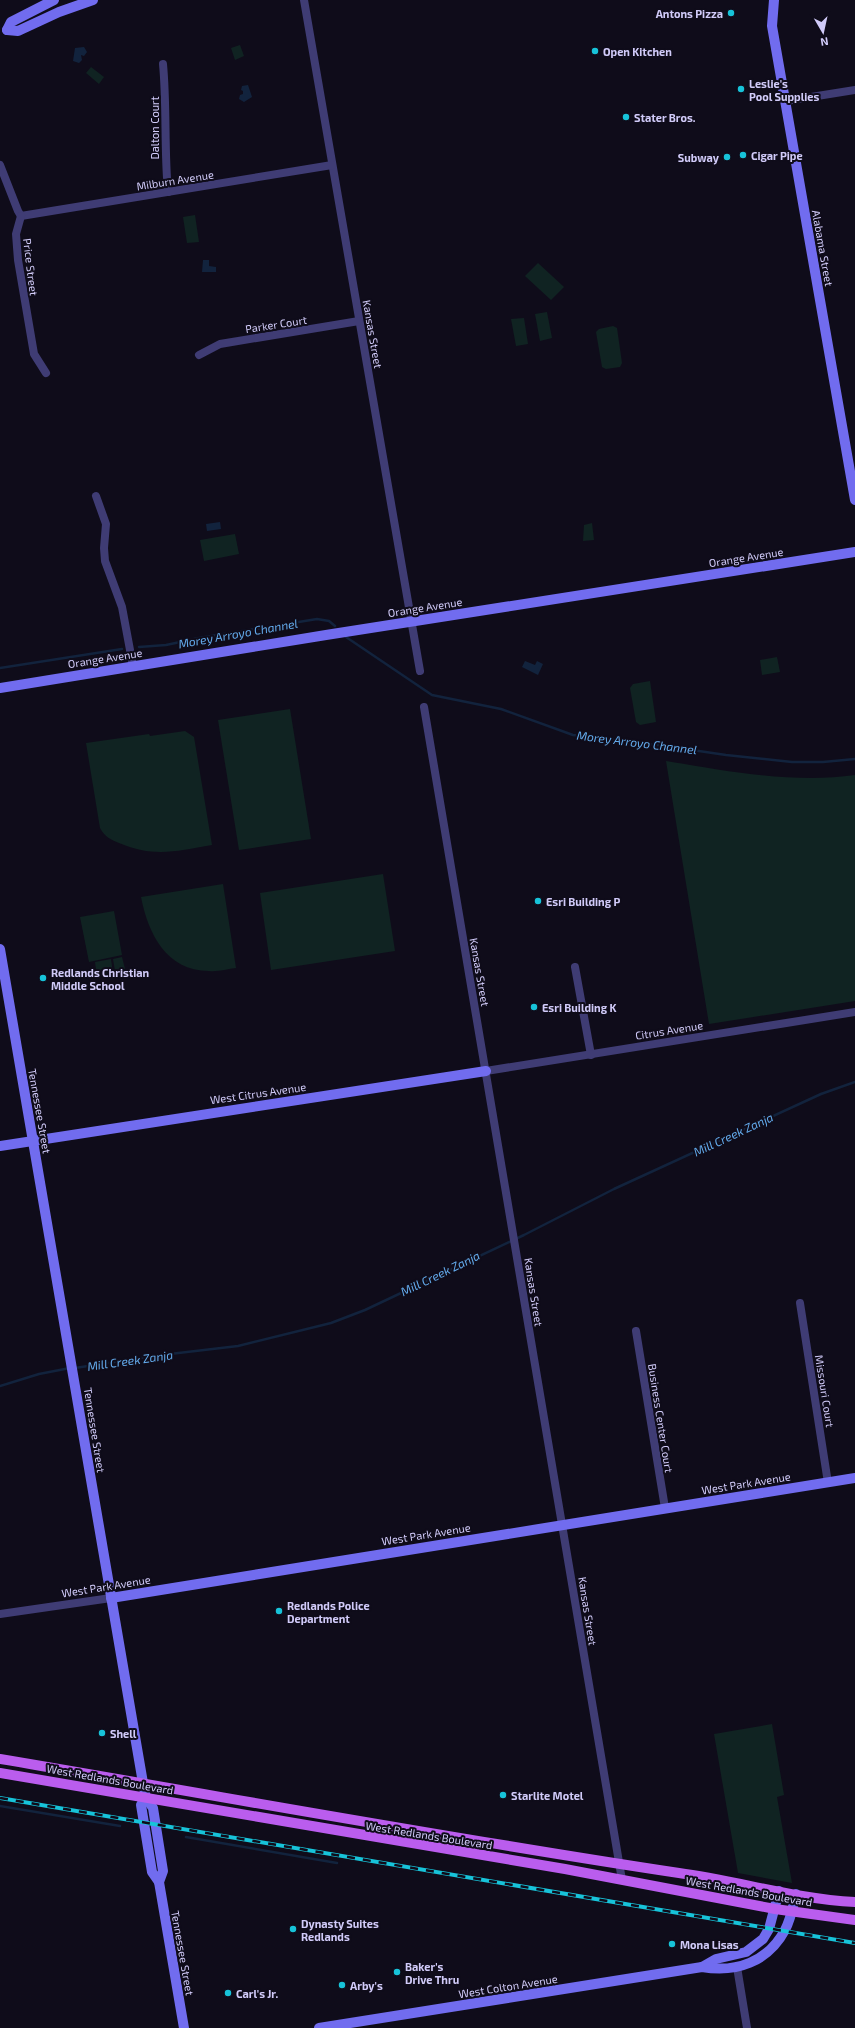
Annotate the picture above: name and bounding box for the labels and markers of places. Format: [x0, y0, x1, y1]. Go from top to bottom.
place label: Antons Pizza [656, 7, 723, 20]
marker: Antons Pizza [726, 8, 736, 18]
place label: Open Kitchen [603, 45, 672, 58]
marker: Open Kitchen [590, 46, 600, 56]
place label: Leslie's Pool Supplies [749, 77, 820, 103]
marker: Leslie's Pool Supplies [736, 84, 746, 94]
place label: Stater Bros. [634, 111, 696, 124]
marker: Stater Bros. [621, 112, 631, 122]
place label: Cigar Pipe [751, 149, 803, 162]
marker: Cigar Pipe [738, 150, 748, 160]
place label: Subway [678, 151, 720, 165]
marker: Subway [722, 152, 732, 162]
place label: Esri Building P [546, 895, 620, 908]
marker: Esri Building P [533, 896, 543, 906]
place label: Redlands Christian Middle School [51, 966, 149, 992]
marker: Redlands Christian Middle School [38, 973, 48, 983]
place label: Esri Building K [542, 1001, 616, 1014]
marker: Esri Building K [529, 1002, 539, 1012]
place label: Redlands Police Department [287, 1599, 370, 1625]
marker: Redlands Police Department [274, 1606, 284, 1616]
place label: Shell [110, 1727, 137, 1740]
marker: Shell [97, 1728, 107, 1738]
place label: Starlite Motel [511, 1789, 584, 1802]
marker: Starlite Motel [498, 1790, 508, 1800]
place label: Dynasty Suites Redlands [301, 1917, 379, 1943]
marker: Dynasty Suites Redlands [288, 1924, 298, 1934]
place label: Mona Lisas [680, 1938, 739, 1951]
marker: Mona Lisas [667, 1939, 677, 1949]
place label: Baker's Drive Thru [405, 1960, 459, 1986]
marker: Baker's Drive Thru [392, 1967, 402, 1977]
place label: Arby's [350, 1979, 383, 1993]
marker: Arby's [337, 1980, 347, 1990]
place label: Carl's Jr. [236, 1987, 278, 2000]
marker: Carl's Jr. [223, 1988, 233, 1998]

